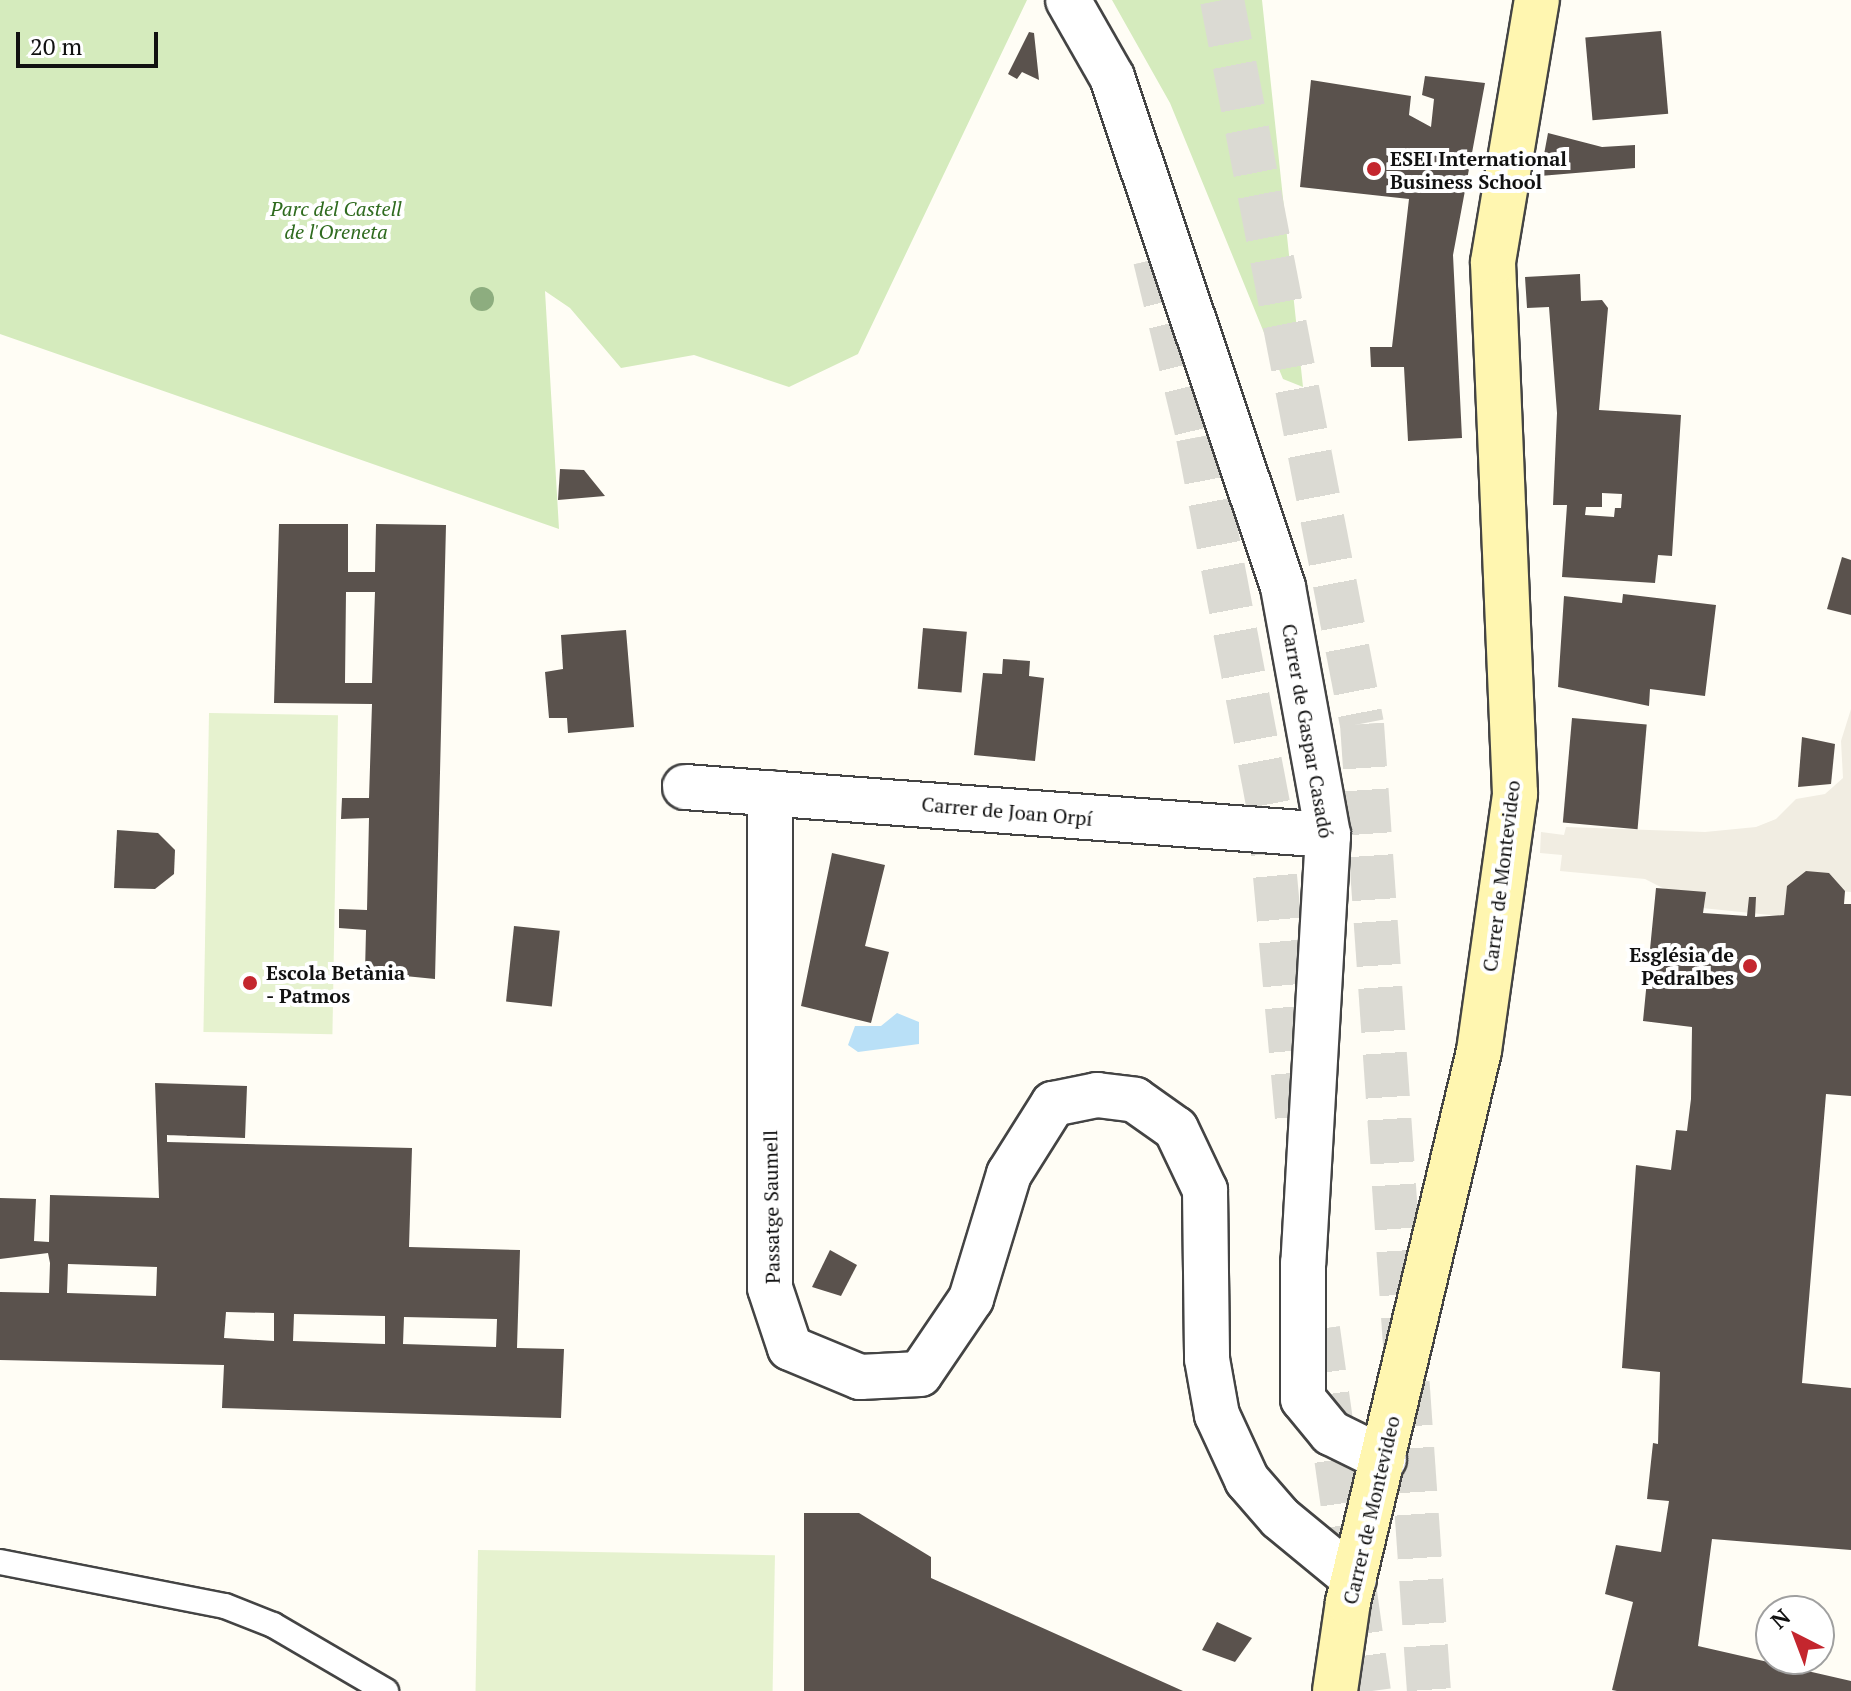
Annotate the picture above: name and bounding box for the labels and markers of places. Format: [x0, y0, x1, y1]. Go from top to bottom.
place label: ESEI International Business School [1390, 146, 1567, 193]
marker: ESEI International Business School [1365, 160, 1383, 178]
place label: Església de Pedralbes [1629, 942, 1734, 989]
marker: Església de Pedralbes [1741, 957, 1759, 975]
place label: Escola Betània - Patmos [266, 960, 405, 1007]
marker: Escola Betània - Patmos [241, 974, 259, 992]

